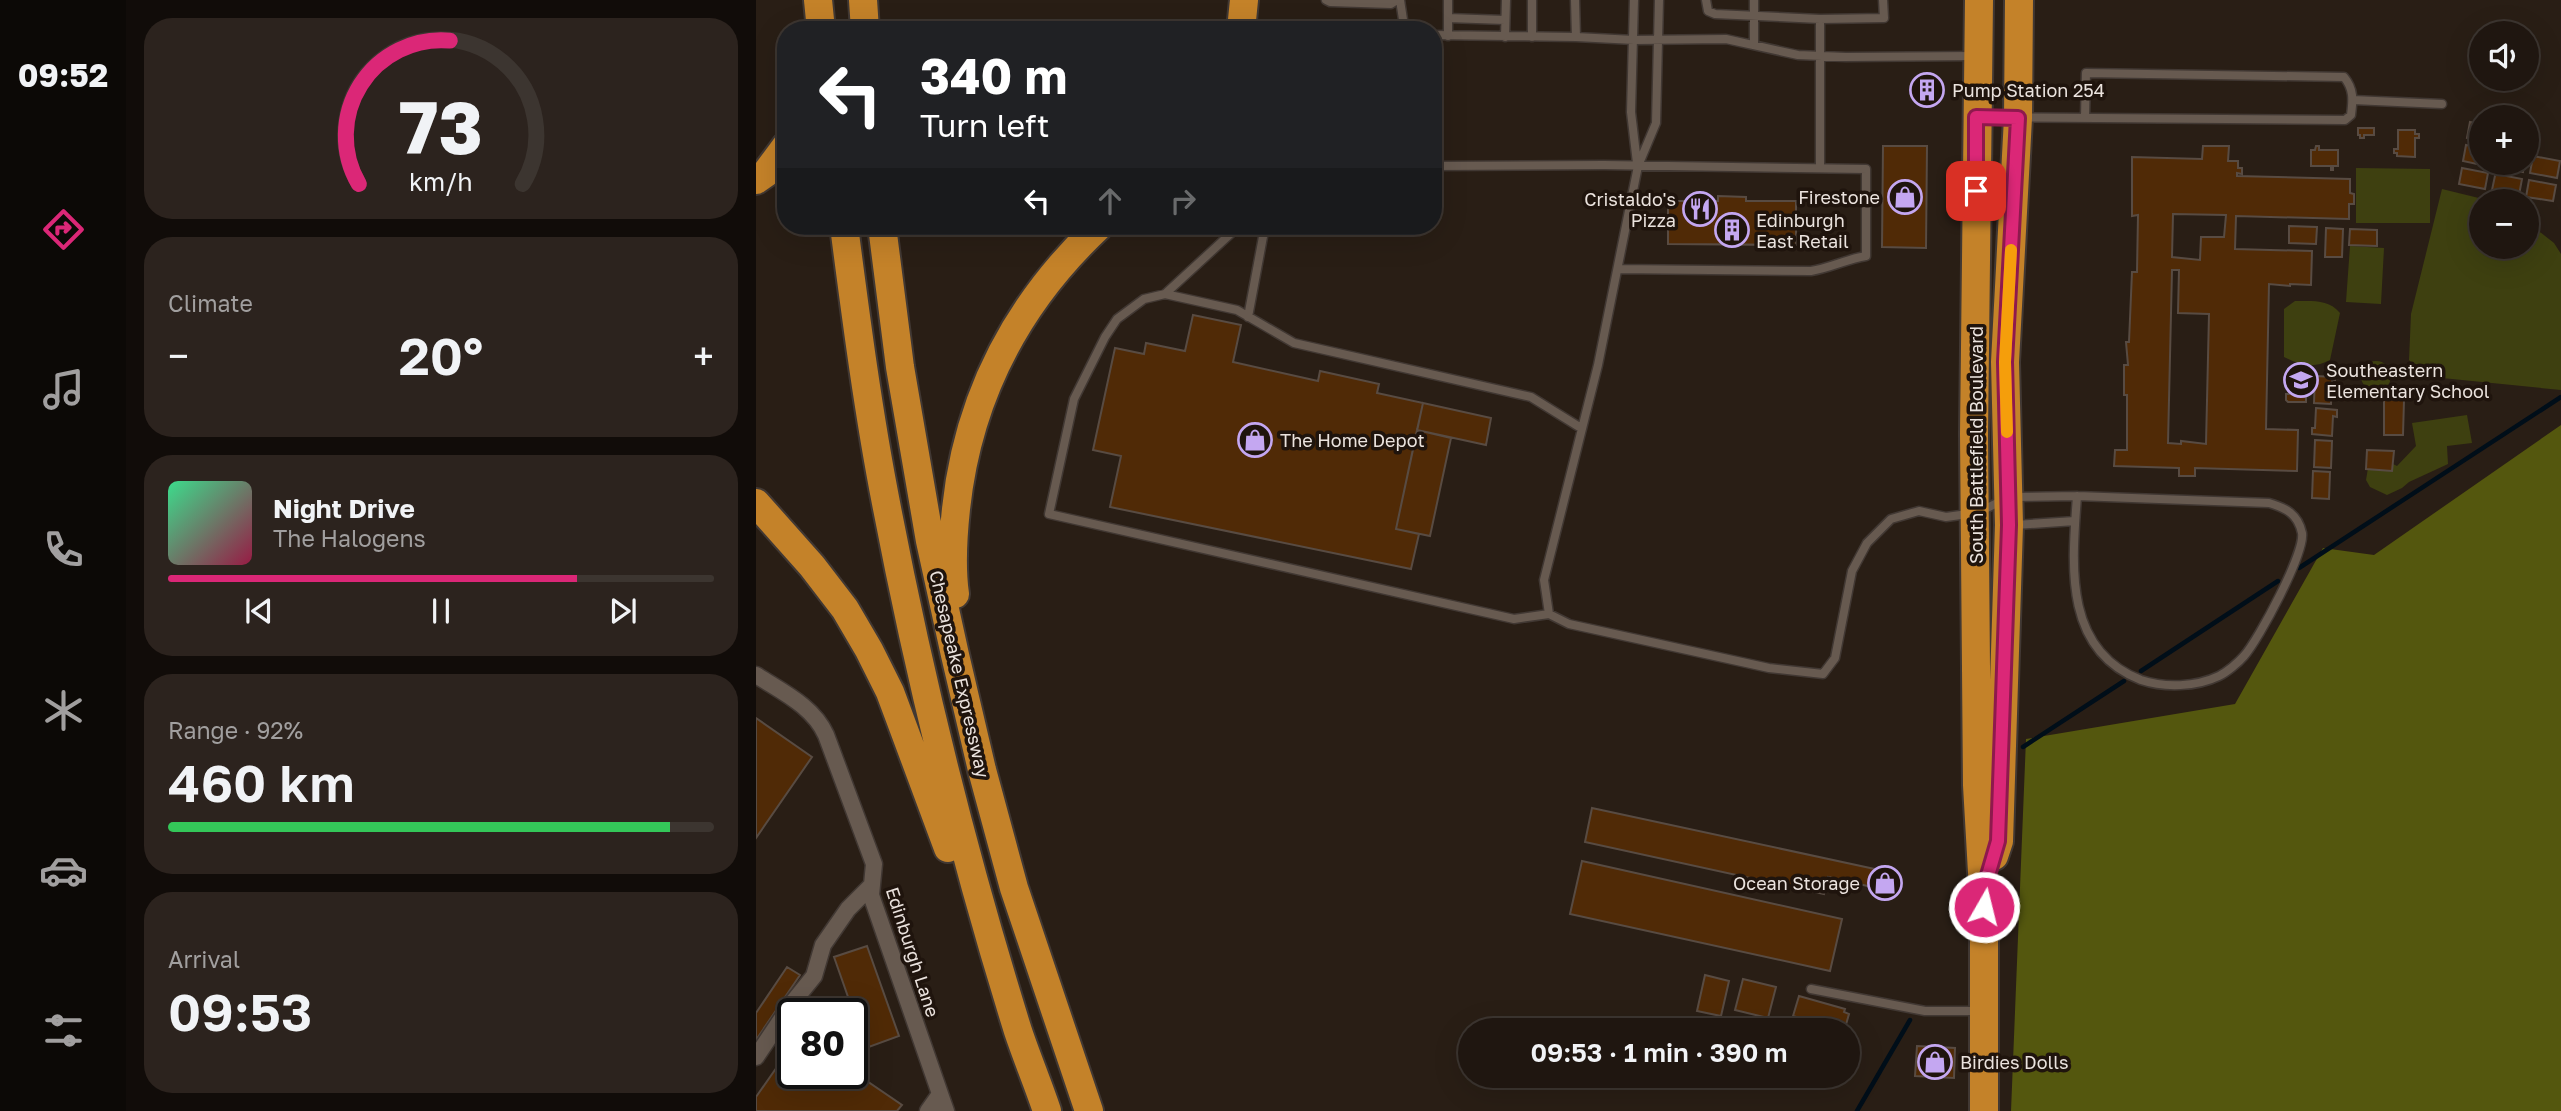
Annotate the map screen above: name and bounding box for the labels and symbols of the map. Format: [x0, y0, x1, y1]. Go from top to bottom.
building icon: Pump Station 254 [1908, 71, 1946, 109]
place label: Pump Station 254 [1952, 79, 2105, 101]
pin [1946, 161, 2006, 221]
shop icon: Firestone [1886, 178, 1924, 216]
place label: Firestone [1798, 186, 1880, 208]
place label: Cristaldo's Pizza [1584, 188, 1676, 231]
restaurant icon: Cristaldo's Pizza [1681, 190, 1719, 228]
place label: Edinburgh East Retail [1756, 209, 1849, 252]
building icon: Edinburgh East Retail [1713, 211, 1751, 249]
street label: South Battlefield Boulevard [1965, 326, 1987, 564]
place label: Southeastern Elementary School [2326, 359, 2490, 402]
school or university icon: Southeastern Elementary School [2282, 361, 2320, 399]
shop icon: The Home Depot [1236, 421, 1274, 459]
place label: The Home Depot [1280, 429, 1425, 451]
street label: Chesapeake Expressway [925, 568, 995, 780]
shop icon: Ocean Storage [1866, 864, 1904, 902]
position arrow [1947, 870, 2021, 944]
place label: Ocean Storage [1733, 872, 1860, 894]
street label: Edinburgh Lane [882, 884, 944, 1020]
speed limit sign: 80 [777, 998, 868, 1089]
shop icon: Birdies Dolls [1916, 1043, 1954, 1081]
place label: Birdies Dolls [1960, 1051, 2069, 1073]

